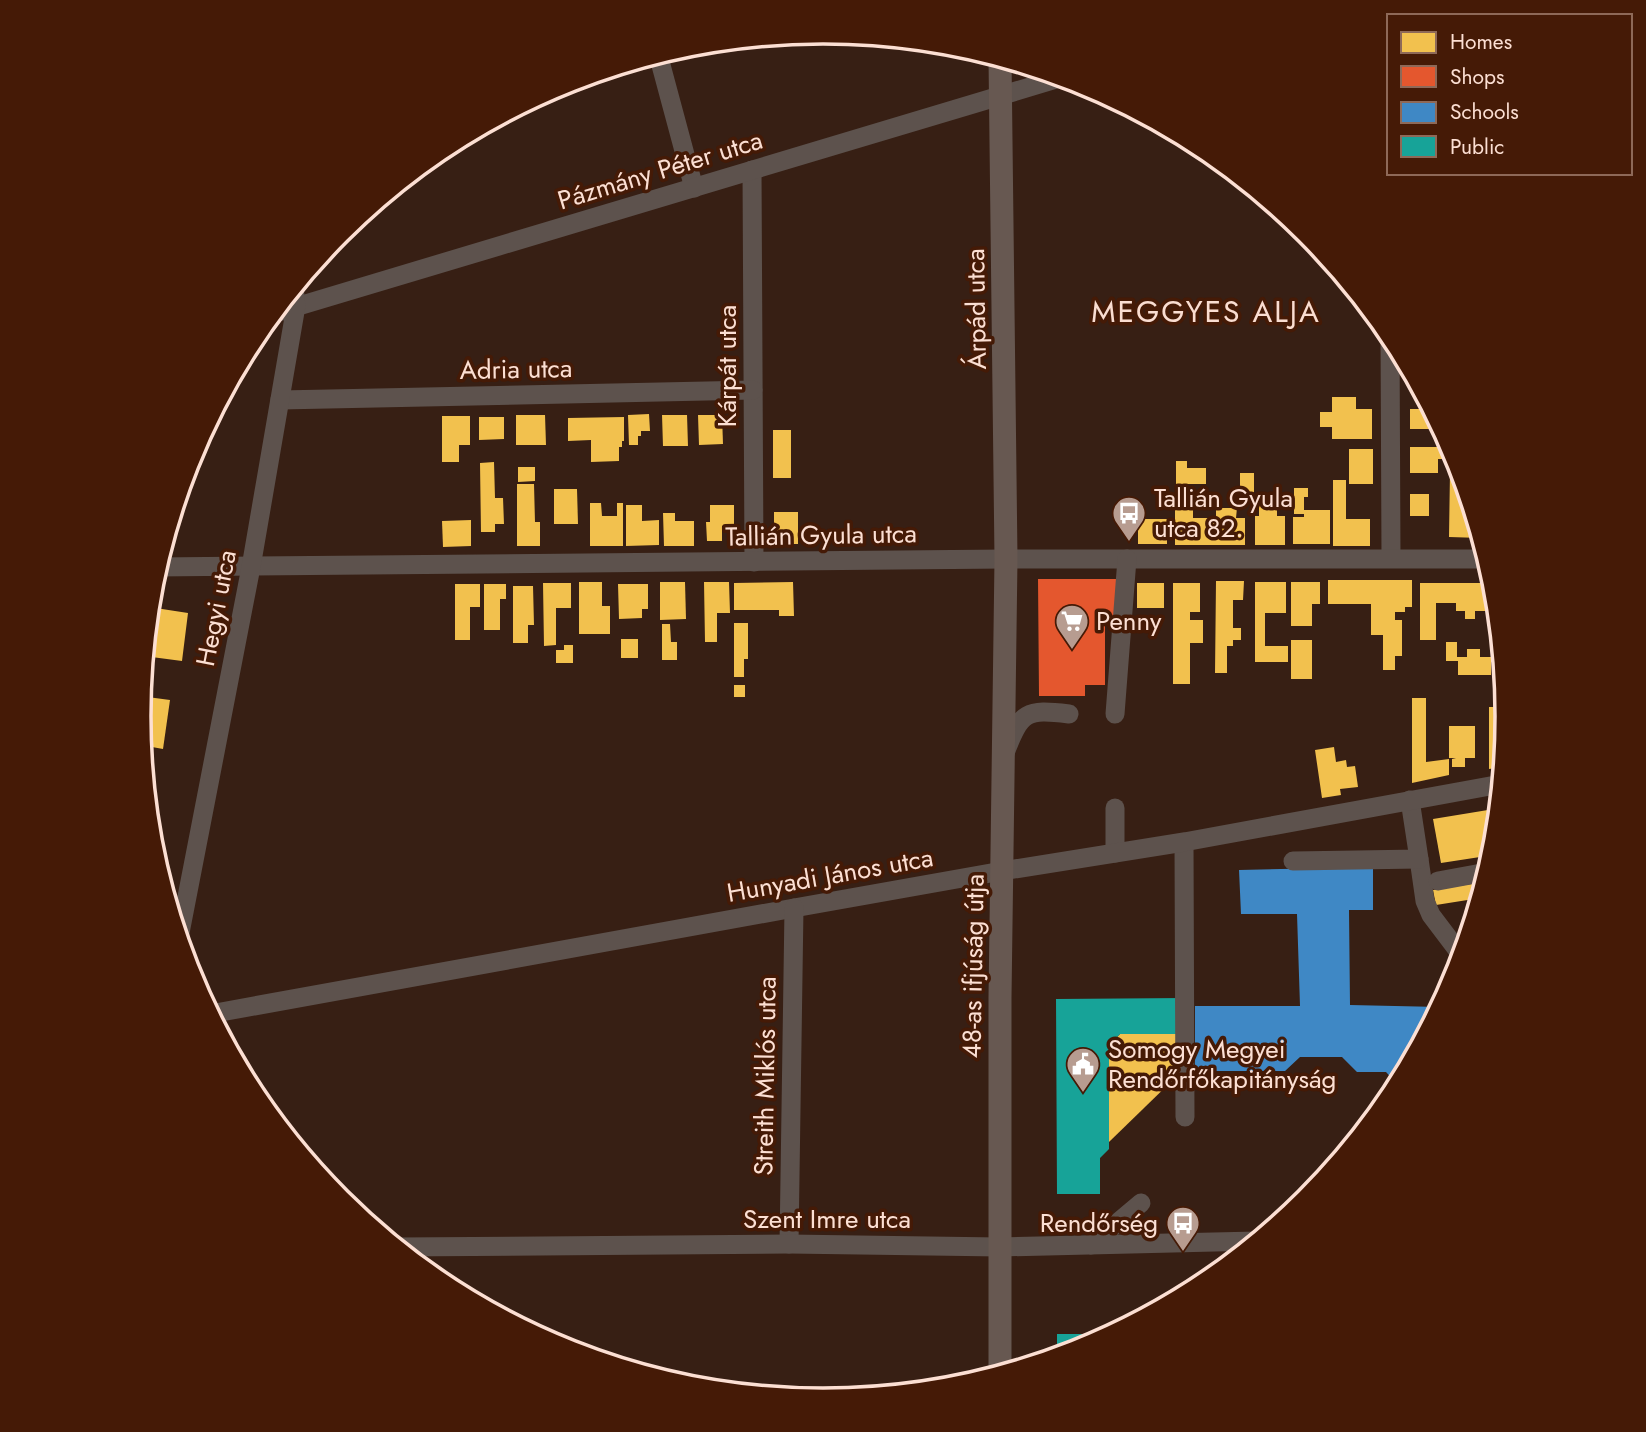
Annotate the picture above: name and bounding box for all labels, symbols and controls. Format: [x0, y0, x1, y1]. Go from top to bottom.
legend [1387, 14, 1632, 175]
text: Homes [1450, 27, 1512, 57]
text: Shops [1450, 62, 1504, 92]
text: Schools [1450, 97, 1519, 127]
street label: Pázmány Péter utca [553, 121, 767, 219]
text: Public [1450, 132, 1504, 162]
street label: Árpád utca [956, 248, 996, 370]
district label: MEGGYES ALJA [1091, 290, 1321, 333]
street label: Kárpát utca [708, 305, 746, 427]
street label: Adria utca [459, 349, 573, 389]
place label: Tallián Gyula utca 82. [1154, 479, 1293, 547]
bus stop icon: Tallián Gyula utca 82. [1110, 494, 1148, 543]
street label: Tallián Gyula utca [725, 514, 917, 556]
street label: Hegyi utca [186, 547, 246, 669]
supermarket icon: Penny [1053, 602, 1091, 651]
place label: Penny [1096, 602, 1162, 640]
street label: Hunyadi János utca [724, 838, 936, 912]
street label: 48-as ifjúság útja [952, 873, 994, 1059]
street label: Streith Miklós utca [744, 976, 786, 1176]
place label: Somogy Megyei Rendőrfőkapitányság [1108, 1030, 1336, 1098]
public building icon: Somogy Megyei Rendőrfőkapitányság [1064, 1045, 1102, 1094]
street label: Szent Imre utca [743, 1200, 911, 1238]
place label: Rendőrség [1040, 1204, 1158, 1242]
bus stop icon: Rendőrség [1164, 1204, 1202, 1253]

